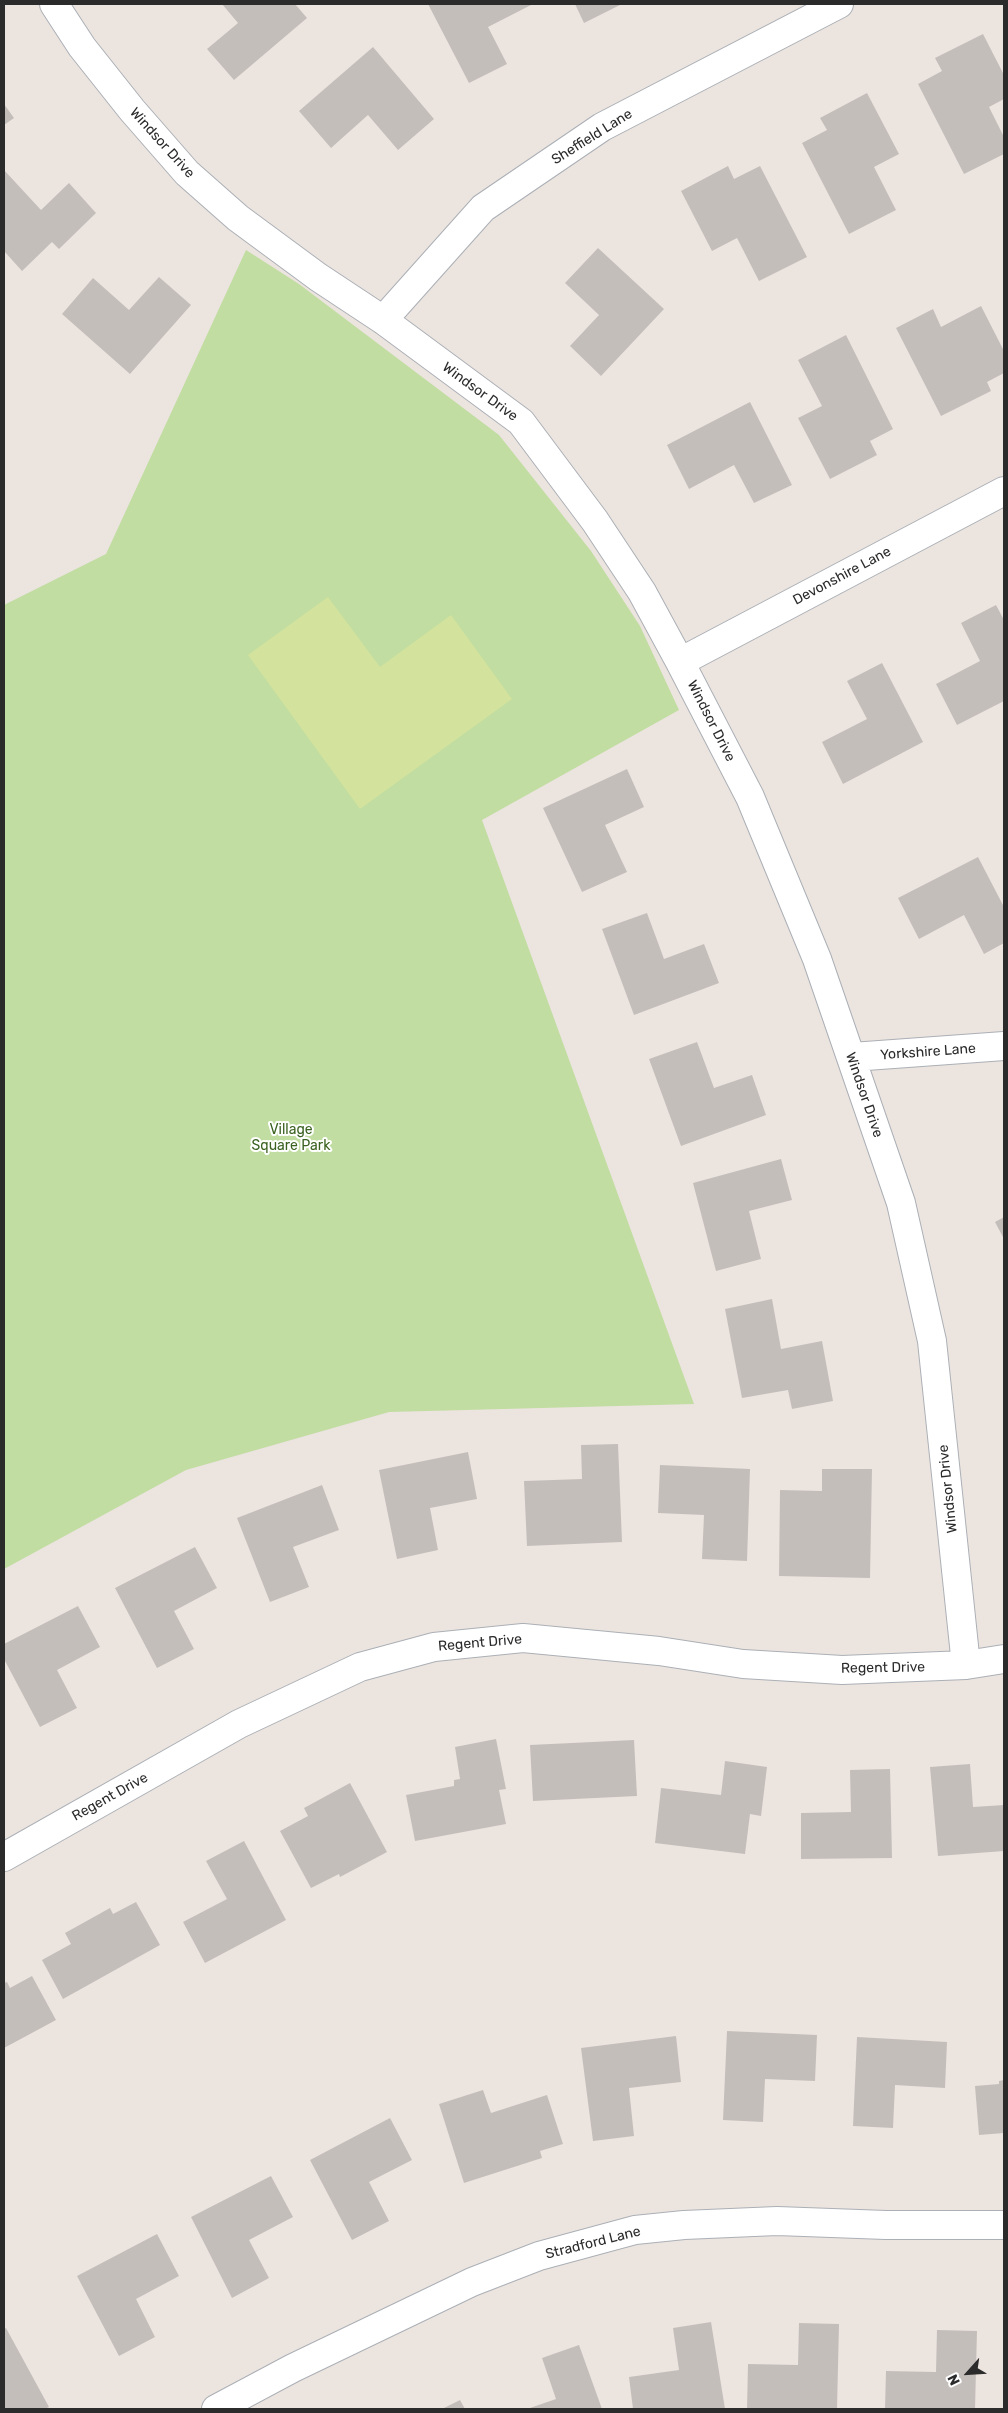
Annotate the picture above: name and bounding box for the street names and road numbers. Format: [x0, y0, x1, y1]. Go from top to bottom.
street label: Windsor Drive [126, 104, 198, 182]
street label: Sheffield Lane [549, 106, 635, 168]
street label: Windsor Drive [439, 359, 521, 425]
street label: Devonshire Lane [790, 543, 894, 609]
street label: Windsor Drive [683, 678, 739, 764]
street label: Yorkshire Lane [880, 1040, 976, 1064]
street label: Windsor Drive [842, 1050, 886, 1140]
street label: Windsor Drive [935, 1444, 961, 1534]
street label: Regent Drive [437, 1631, 523, 1655]
street label: Regent Drive [841, 1659, 925, 1677]
street label: Regent Drive [69, 1769, 151, 1825]
street label: Stradford Lane [544, 2223, 642, 2263]

